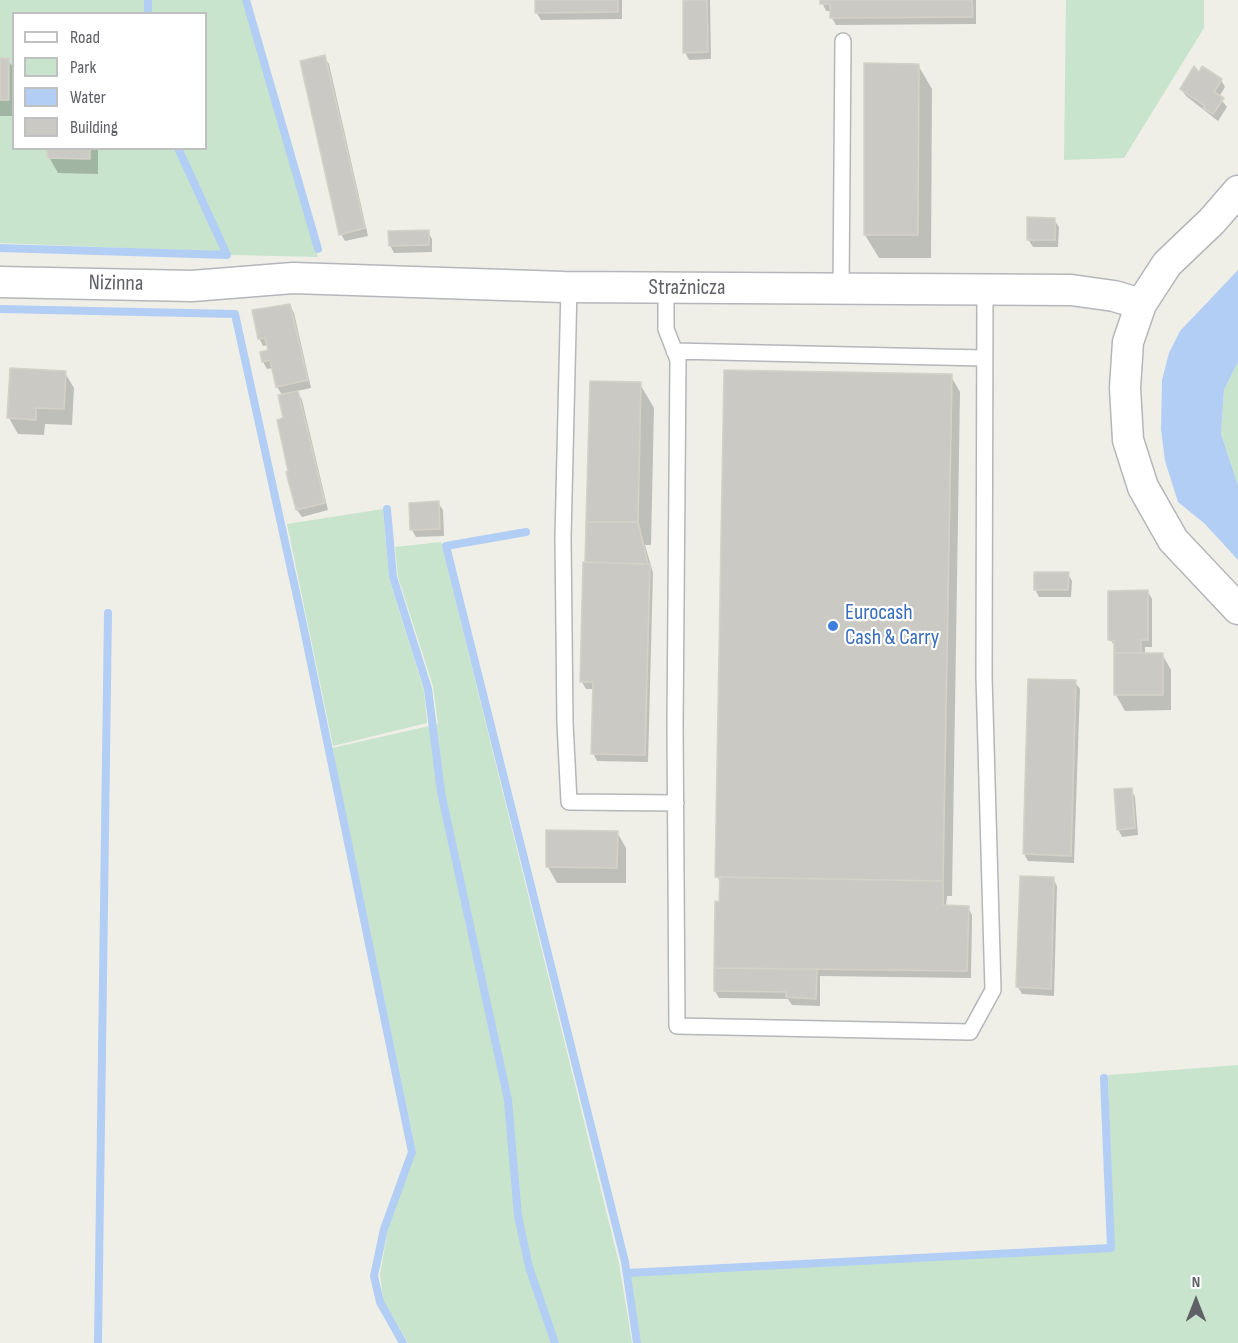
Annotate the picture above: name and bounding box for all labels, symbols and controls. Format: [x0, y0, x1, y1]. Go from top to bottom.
legend [12, 12, 207, 150]
text: Road [70, 27, 100, 48]
text: Park [70, 57, 96, 78]
text: Water [70, 87, 106, 108]
text: Building [70, 117, 118, 138]
street label: Nizinna [88, 270, 144, 298]
street label: Strażnicza [649, 275, 725, 301]
place label: Eurocash Cash & Carry [845, 600, 939, 652]
marker: Eurocash Cash & Carry [826, 619, 840, 633]
north arrow [1166, 1271, 1226, 1331]
text: N [1192, 1273, 1200, 1292]

